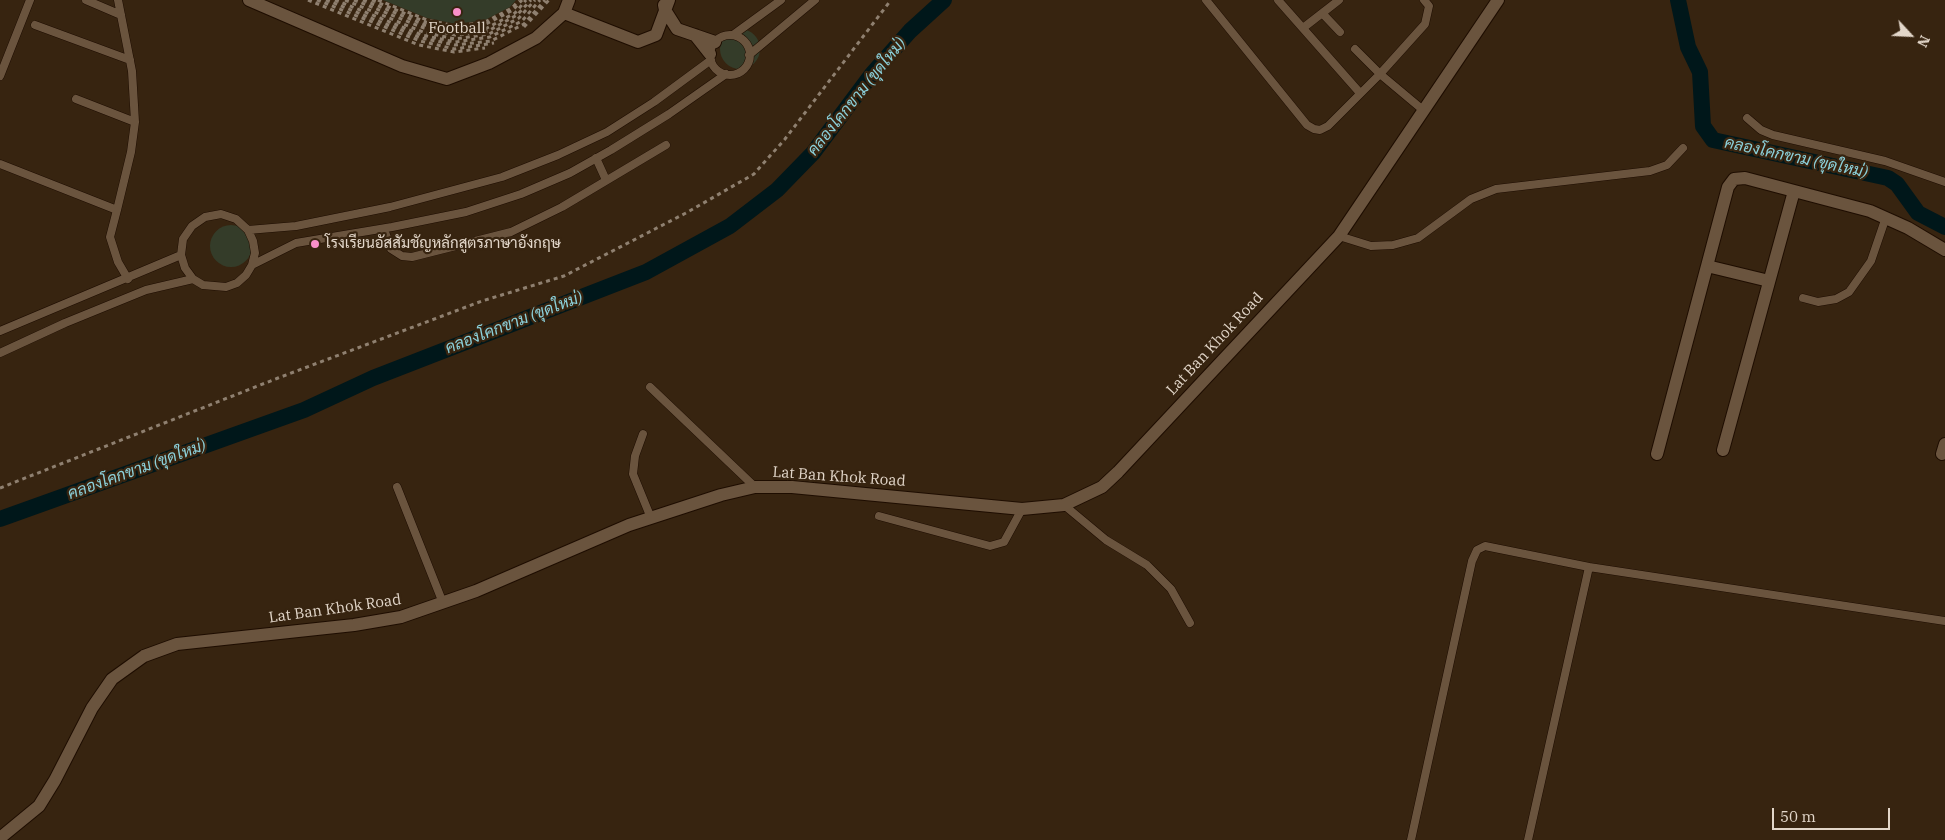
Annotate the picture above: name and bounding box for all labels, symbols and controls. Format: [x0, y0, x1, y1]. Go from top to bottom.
marker: Football [451, 6, 463, 18]
north arrow [1885, 10, 1935, 60]
place label: Football [428, 20, 486, 38]
text: N [1913, 33, 1934, 50]
water label: คลองโคกขาม (ขุดใหม่) [804, 34, 910, 160]
water label: คลองโคกขาม (ขุดใหม่) [1723, 133, 1869, 183]
place label: โรงเรียนอัสสัมชัญหลักสูตรภาษาอังกฤษ [325, 235, 561, 253]
marker: โรงเรียนอัสสัมชัญหลักสูตรภาษาอังกฤษ [309, 238, 321, 250]
water label: คลองโคกขาม (ขุดใหม่) [443, 288, 585, 358]
street label: Lat Ban Khok Road [1163, 289, 1267, 399]
water label: คลองโคกขาม (ขุดใหม่) [65, 436, 209, 504]
street label: Lat Ban Khok Road [772, 463, 906, 491]
street label: Lat Ban Khok Road [268, 591, 402, 627]
scale bar [1775, 798, 1892, 830]
text: 50 m [1780, 807, 1816, 826]

